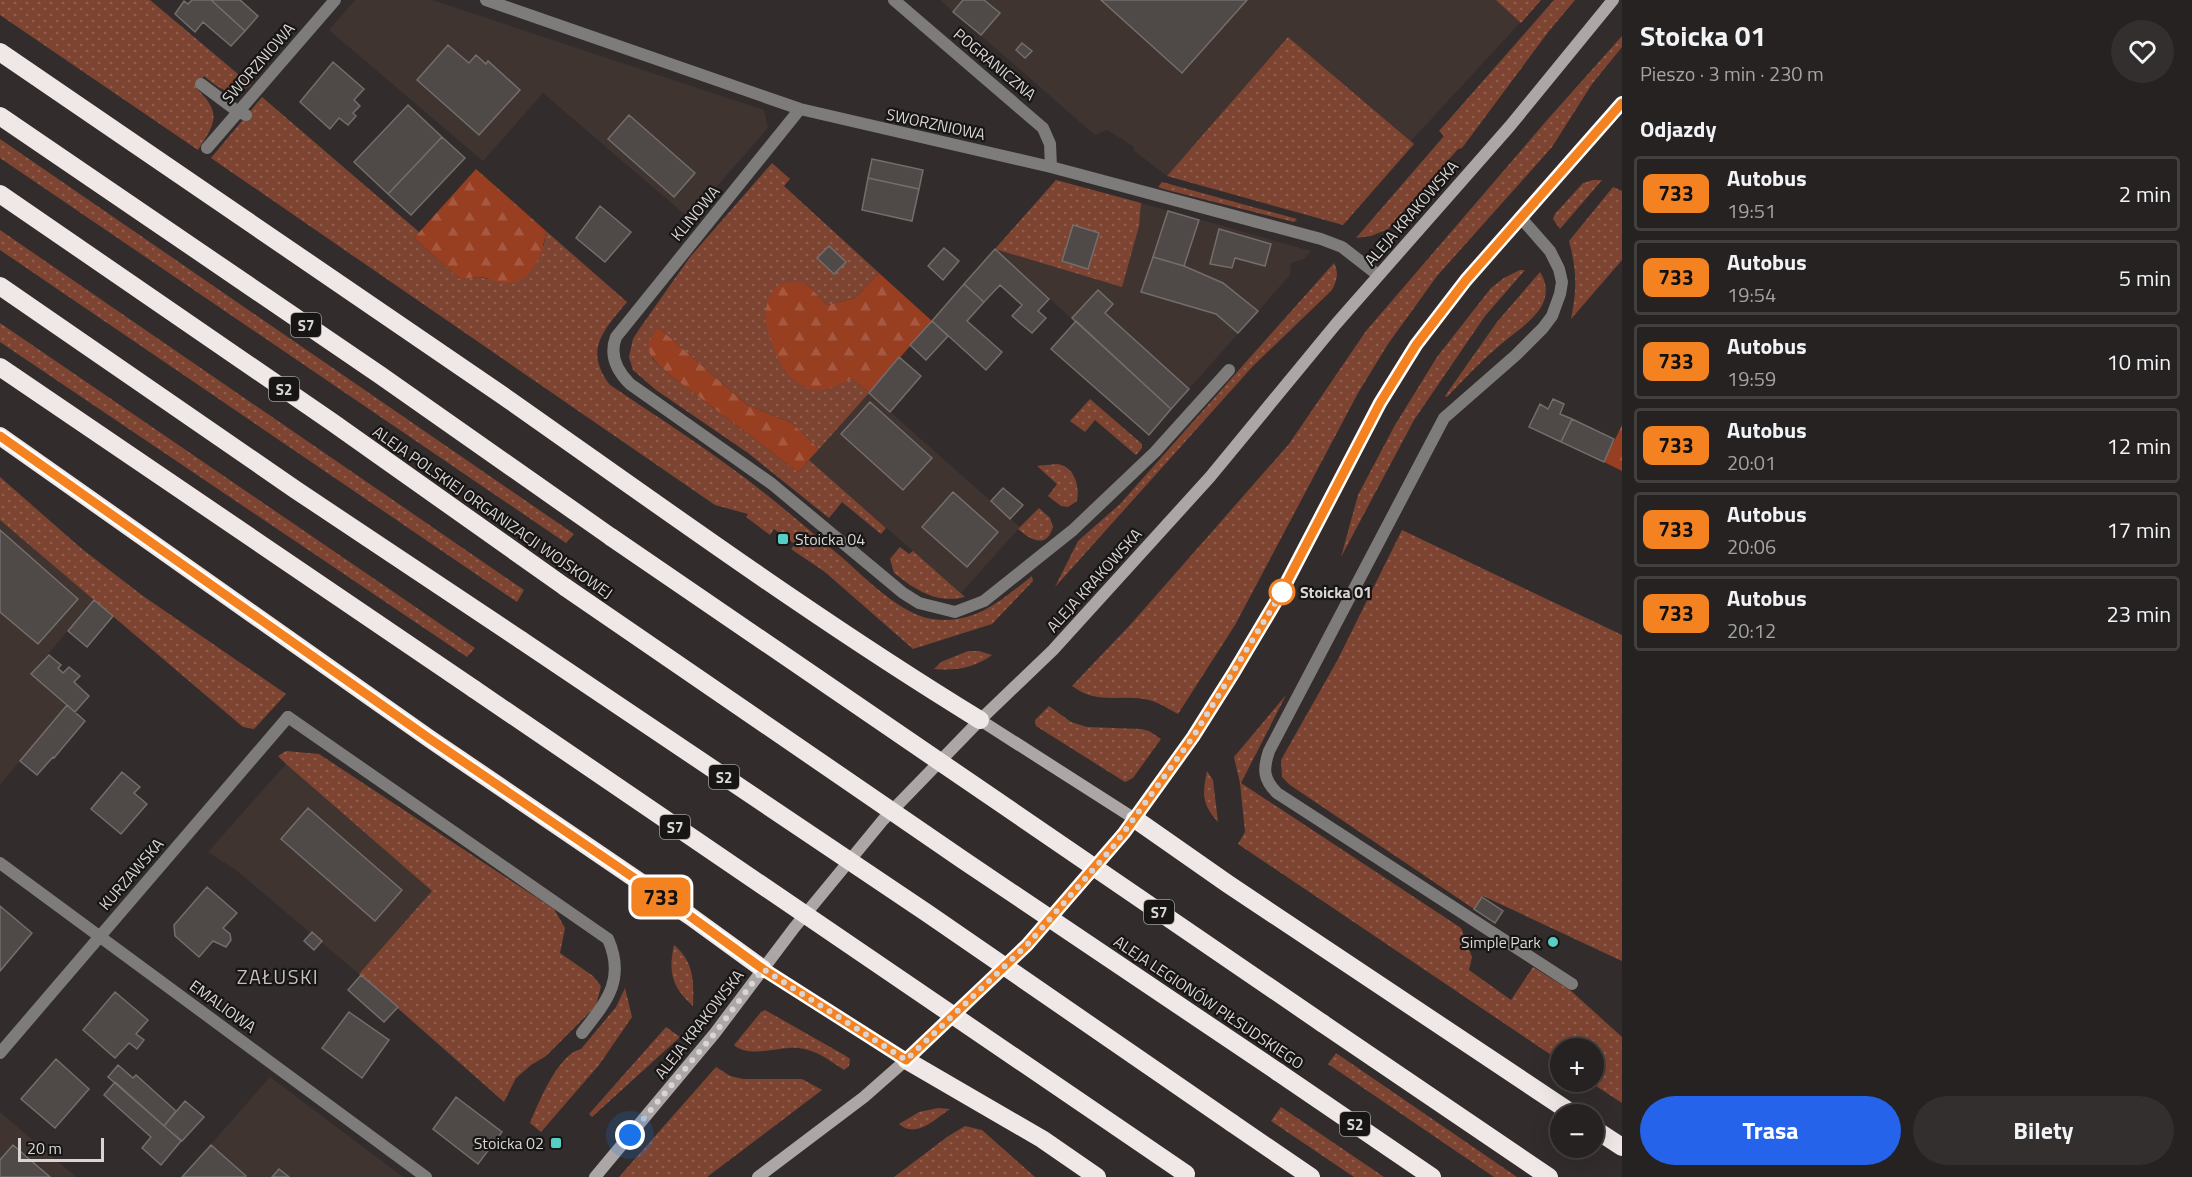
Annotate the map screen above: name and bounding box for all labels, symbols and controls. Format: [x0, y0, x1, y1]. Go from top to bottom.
text: Stoicka 01 [1640, 14, 1766, 57]
street label: SWORZNIOWA [216, 17, 300, 109]
button: heart [2111, 20, 2174, 83]
street label: POGRANICZNA [948, 22, 1042, 106]
text: Pieszo · 3 min · 230 m [1640, 58, 1824, 89]
street label: SWORZNIOWA [884, 102, 988, 146]
text: Odjazdy [1640, 112, 1716, 146]
street label: ALEJA KRAKOWSKA [1358, 155, 1464, 271]
text: Autobus [1727, 161, 1807, 195]
text: 733 [1658, 177, 1694, 209]
text: 2 min [2119, 177, 2171, 211]
street label: KLINOWA [665, 180, 726, 246]
text: 19:51 [1727, 195, 1776, 226]
text: Autobus [1727, 245, 1807, 279]
text: 733 [1658, 261, 1694, 293]
text: 5 min [2119, 261, 2171, 295]
text: 19:54 [1727, 279, 1776, 310]
road number: S7 [291, 313, 321, 337]
text: Autobus [1727, 329, 1807, 363]
text: 733 [1658, 345, 1694, 377]
text: 10 min [2106, 345, 2171, 379]
text: 19:59 [1727, 363, 1776, 394]
road number: S2 [269, 377, 299, 401]
text: Autobus [1727, 413, 1807, 447]
street label: ALEJA POLSKIEJ ORGANIZACJI WOJSKOWEJ [368, 420, 618, 604]
text: 733 [1658, 429, 1694, 461]
text: 12 min [2106, 429, 2171, 463]
text: 20:01 [1727, 447, 1776, 478]
text: Autobus [1727, 497, 1807, 531]
text: 733 [1658, 513, 1694, 545]
text: 17 min [2106, 513, 2171, 547]
street label: ALEJA KRAKOWSKA [1041, 522, 1148, 637]
place label: Stoicka 04 [795, 527, 865, 551]
text: 20:06 [1727, 531, 1776, 562]
marker: Stoicka 04 [776, 532, 790, 546]
marker: Stoicka 01 [1269, 579, 1295, 605]
place label: Stoicka 01 [1300, 580, 1372, 604]
text: Autobus [1727, 581, 1807, 615]
text: 733 [1658, 597, 1694, 629]
text: 23 min [2106, 597, 2171, 631]
text: 20:12 [1727, 615, 1776, 646]
road number: S2 [709, 765, 739, 789]
road number: S7 [660, 815, 690, 839]
street label: KURZAWSKA [93, 832, 169, 915]
line badge: 733 [626, 878, 696, 916]
text: 733 [643, 881, 679, 913]
road number: S7 [1144, 900, 1174, 924]
street label: ALEJA LEGIONÓW PIŁSUDSKIEGO [1109, 929, 1309, 1075]
place label: Simple Park [1461, 930, 1541, 954]
marker: Simple Park [1546, 935, 1560, 949]
district label: ZAŁUSKI [237, 961, 319, 992]
street label: ALEJA KRAKOWSKA [649, 964, 750, 1084]
street label: EMALIOWA [185, 974, 262, 1039]
map controls [1550, 1038, 1604, 1158]
button: + [1550, 1038, 1604, 1092]
button: Trasa [1640, 1096, 1901, 1165]
button: Bilety [1913, 1096, 2174, 1165]
button: − [1550, 1104, 1604, 1158]
road number: S2 [1340, 1112, 1370, 1136]
your location [615, 1120, 645, 1150]
place label: Stoicka 02 [474, 1131, 544, 1155]
scale bar [18, 1135, 104, 1162]
text: 20 m [27, 1136, 62, 1160]
marker: Stoicka 02 [549, 1136, 563, 1150]

